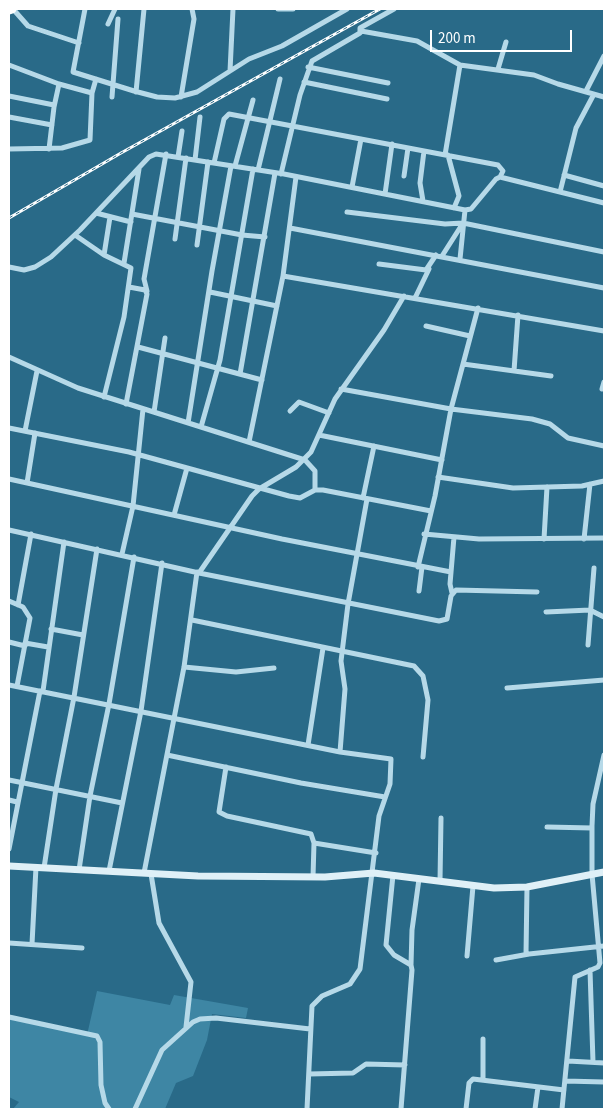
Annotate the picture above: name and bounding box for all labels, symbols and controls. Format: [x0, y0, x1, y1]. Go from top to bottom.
scale bar [433, 20, 576, 52]
text: 200 m [438, 28, 476, 49]

